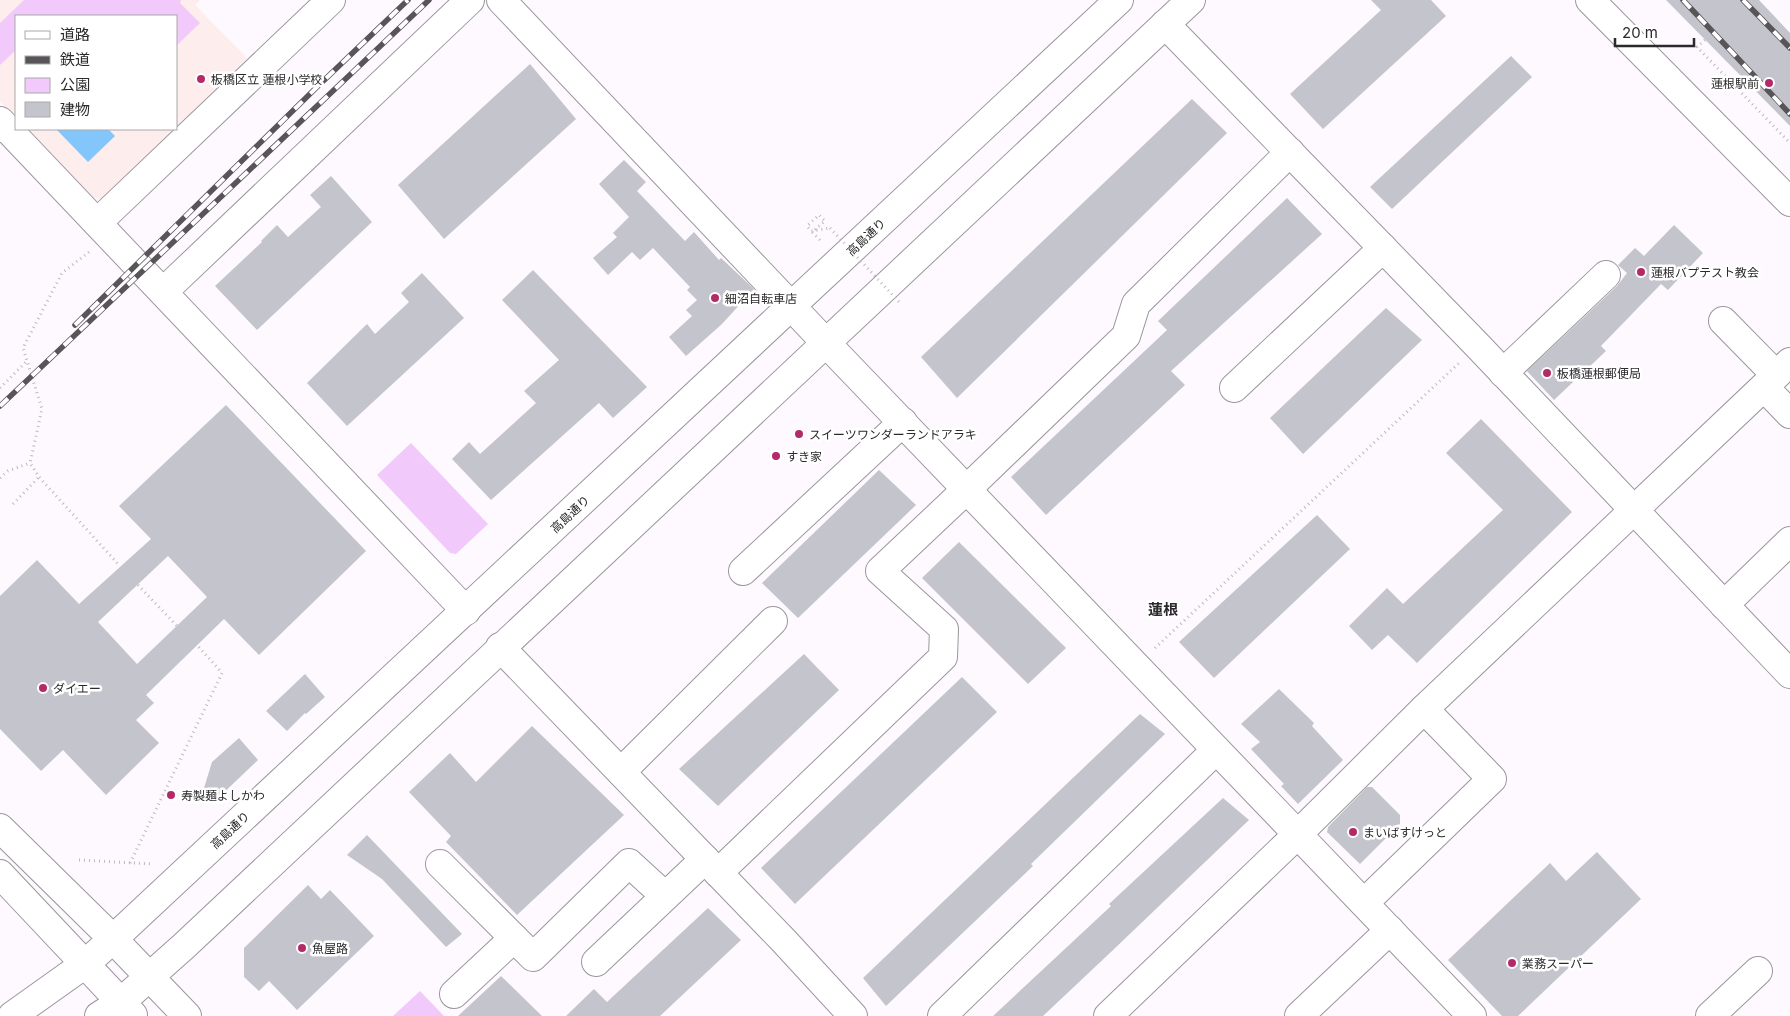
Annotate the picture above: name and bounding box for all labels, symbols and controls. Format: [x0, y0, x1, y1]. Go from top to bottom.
legend [15, 15, 178, 130]
scale bar [1615, 15, 1694, 47]
text: 20 m [1622, 23, 1658, 42]
text: 道路 [60, 25, 90, 44]
text: 鉄道 [60, 50, 90, 69]
place label: 板橋区立 蓮根小学校 [211, 72, 322, 87]
marker: 板橋区立 蓮根小学校 [195, 73, 207, 85]
text: 公園 [60, 75, 90, 94]
place label: 蓮根駅前 [1711, 76, 1759, 91]
marker: 蓮根駅前 [1763, 77, 1775, 89]
text: 建物 [60, 100, 90, 119]
street label: 高島通り [843, 215, 889, 259]
place label: 蓮根バプテスト教会 [1651, 265, 1759, 280]
marker: 蓮根バプテスト教会 [1635, 266, 1647, 278]
place label: 細沼自転車店 [725, 291, 797, 306]
marker: 細沼自転車店 [709, 292, 721, 304]
place label: 板橋蓮根郵便局 [1557, 366, 1641, 381]
marker: 板橋蓮根郵便局 [1541, 367, 1553, 379]
place label: スイーツワンダーランドアラキ [809, 427, 977, 442]
marker: スイーツワンダーランドアラキ [793, 428, 805, 440]
place label: すき家 [786, 449, 822, 464]
marker: すき家 [770, 450, 782, 462]
street label: 高島通り [547, 492, 593, 536]
district label: 蓮根 [1148, 600, 1178, 619]
place label: ダイエー [53, 681, 101, 696]
marker: ダイエー [37, 682, 49, 694]
place label: 寿製麺よしかわ [181, 788, 265, 803]
marker: 寿製麺よしかわ [165, 789, 177, 801]
street label: 高島通り [207, 808, 253, 852]
place label: まいばすけっと [1363, 825, 1447, 840]
marker: まいばすけっと [1347, 826, 1359, 838]
place label: 魚屋路 [312, 941, 348, 956]
marker: 魚屋路 [296, 942, 308, 954]
place label: 業務スーパー [1522, 956, 1594, 971]
marker: 業務スーパー [1506, 957, 1518, 969]

